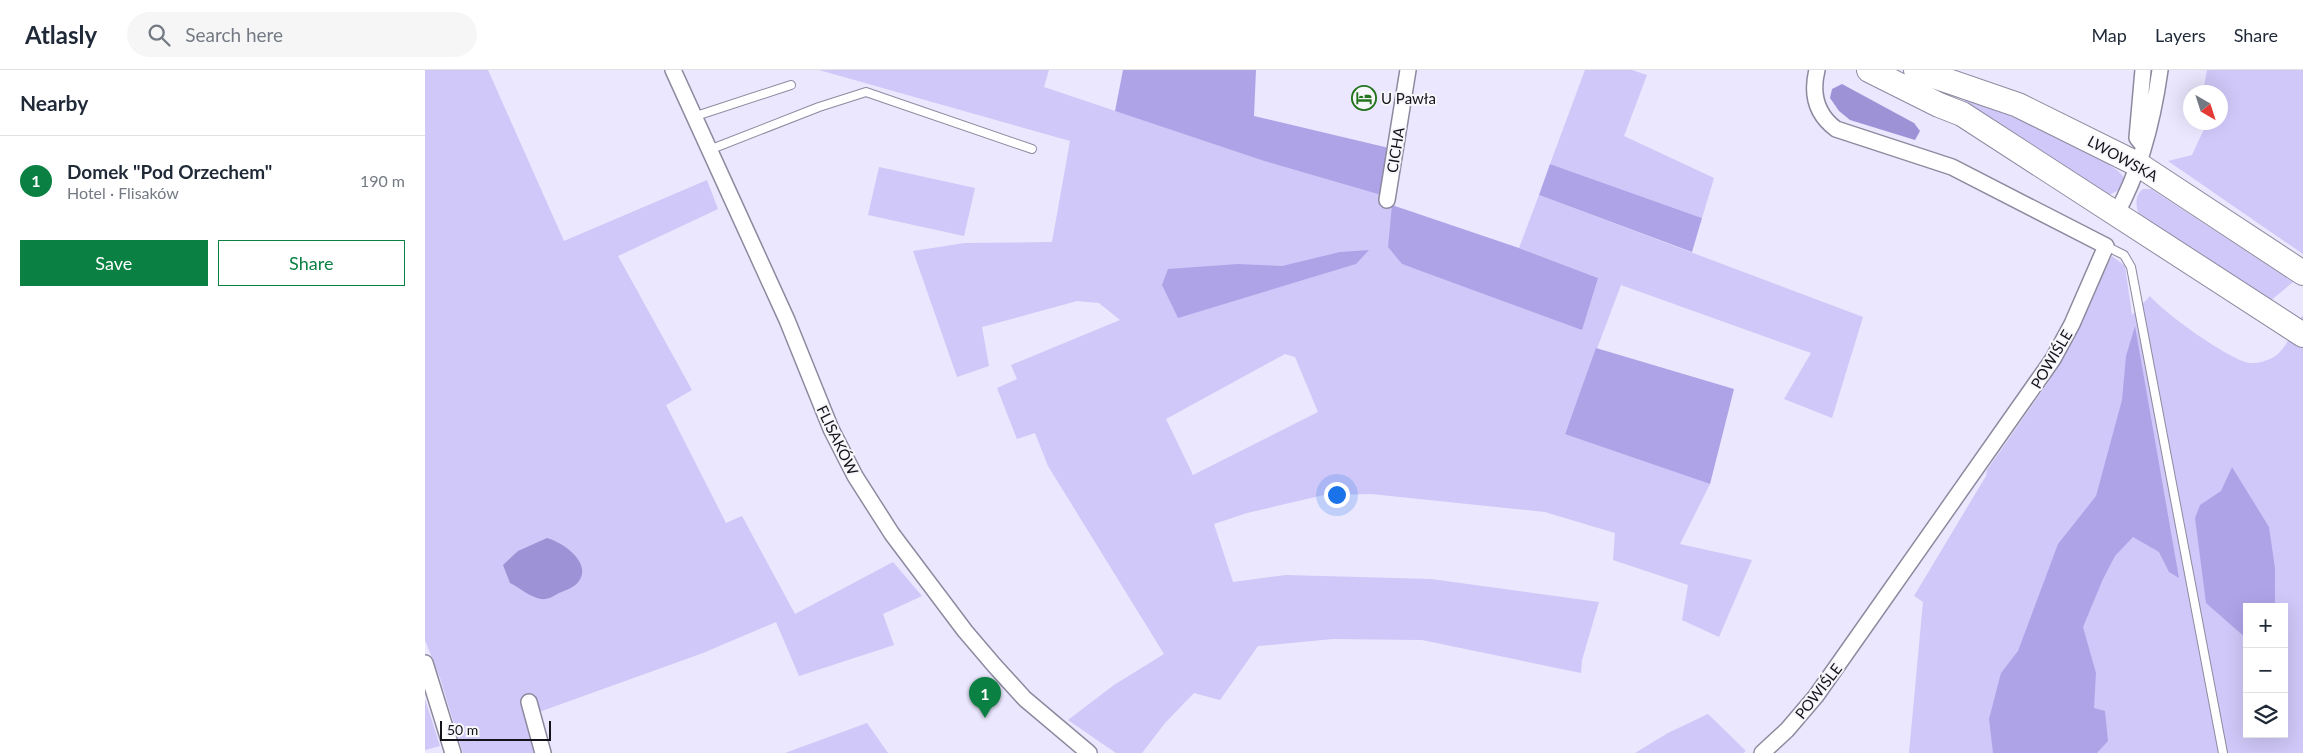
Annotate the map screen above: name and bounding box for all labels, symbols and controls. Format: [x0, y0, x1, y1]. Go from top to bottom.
search box [127, 12, 477, 57]
text: Atlasly [25, 20, 97, 49]
icon: search [145, 21, 173, 49]
text: Search here [185, 23, 283, 46]
text: Map [2091, 24, 2127, 46]
text: Layers [2155, 24, 2206, 46]
text: Share [2234, 24, 2278, 46]
hotel icon: U Pawła [1351, 85, 1377, 111]
north arrow [2183, 85, 2228, 130]
place label: U Pawła [1381, 89, 1436, 107]
text: Nearby [20, 90, 88, 115]
street label: CICHA [1383, 125, 1408, 174]
street label: LWOWSKA [2085, 131, 2162, 185]
text: Domek "Pod Orzechem" [67, 160, 272, 183]
text: 1 [31, 171, 41, 190]
text: 190 m [360, 171, 405, 190]
text: Hotel · Flisaków [67, 183, 179, 202]
button: Save [20, 240, 208, 286]
button: Share [218, 240, 405, 286]
street label: POWIŚLE [2027, 326, 2075, 392]
street label: FLISAKÓW [813, 402, 863, 478]
your location [1324, 482, 1350, 508]
map controls [2243, 603, 2288, 738]
button: + [2243, 603, 2288, 648]
button: − [2243, 648, 2288, 693]
street label: POWIŚLE [1791, 660, 1845, 722]
pin: 1 [969, 677, 1001, 718]
button: layers [2243, 693, 2288, 738]
scale bar [440, 718, 551, 741]
text: 50 m [447, 721, 478, 738]

